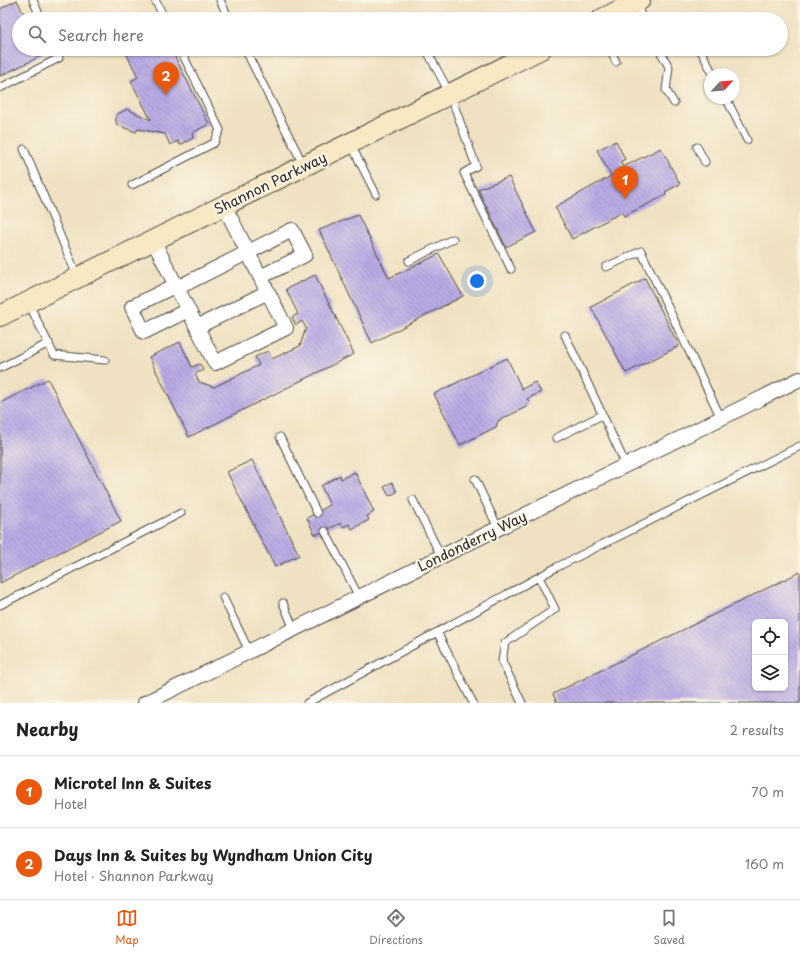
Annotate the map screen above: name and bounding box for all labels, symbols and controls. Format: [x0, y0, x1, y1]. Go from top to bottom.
search box [12, 12, 788, 56]
icon: search [26, 23, 48, 45]
text: Search here [58, 23, 144, 46]
pin: 2 [153, 62, 179, 95]
north arrow [704, 68, 740, 104]
street label: Shannon Parkway [210, 147, 330, 219]
pin: 1 [612, 166, 638, 199]
your location [467, 271, 487, 291]
street label: Londonderry Way [414, 505, 530, 577]
map controls [752, 619, 788, 691]
button: locate [752, 619, 788, 655]
button: layers [752, 655, 788, 691]
text: Nearby [16, 716, 78, 742]
text: 2 results [730, 720, 784, 739]
text: Microtel Inn & Suites [54, 771, 211, 794]
text: 1 [26, 782, 32, 801]
text: 70 m [751, 782, 784, 801]
text: Hotel [54, 794, 87, 813]
text: Days Inn & Suites by Wyndham Union City [54, 843, 372, 866]
text: 2 [24, 854, 34, 873]
text: 160 m [745, 854, 784, 873]
text: Hotel · Shannon Parkway [54, 866, 214, 885]
tab: Map [115, 907, 139, 948]
tab: Directions [369, 907, 423, 948]
tab: Saved [653, 907, 685, 948]

